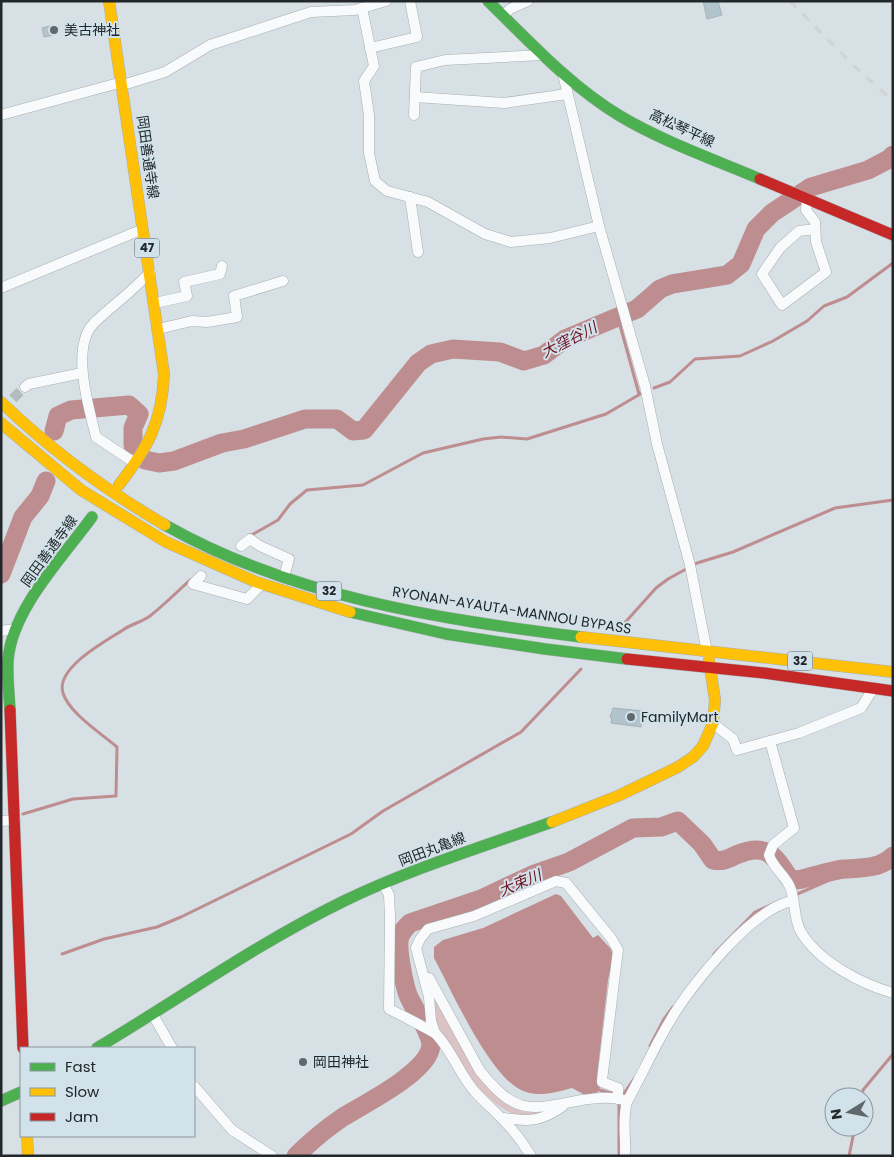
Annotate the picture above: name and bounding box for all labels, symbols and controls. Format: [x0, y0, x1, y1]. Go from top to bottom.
place label: 美古神社 [64, 20, 120, 40]
marker: 美古神社 [48, 24, 60, 36]
street label: 高松琴平線 [646, 104, 718, 152]
street label: 岡田善通寺線 [132, 114, 164, 200]
road number: 47 [134, 238, 160, 258]
water label: 大窪谷川 [537, 316, 602, 363]
street label: 岡田善通寺線 [16, 511, 82, 591]
street label: RYONAN-AYAUTA-MANNOU BYPASS [391, 581, 633, 639]
road number: 32 [316, 582, 342, 600]
road number: 32 [788, 651, 812, 670]
place label: FamilyMart [641, 707, 719, 727]
marker: FamilyMart [625, 711, 637, 723]
street label: 岡田丸亀線 [396, 827, 468, 871]
water label: 大束川 [495, 863, 546, 901]
legend [20, 1047, 195, 1137]
place label: 岡田神社 [313, 1052, 369, 1072]
text: Fast [65, 1056, 96, 1077]
marker: 岡田神社 [297, 1056, 309, 1068]
text: Slow [65, 1081, 100, 1102]
north arrow [824, 1087, 874, 1137]
text: Jam [65, 1106, 99, 1127]
text: N [825, 1107, 847, 1121]

